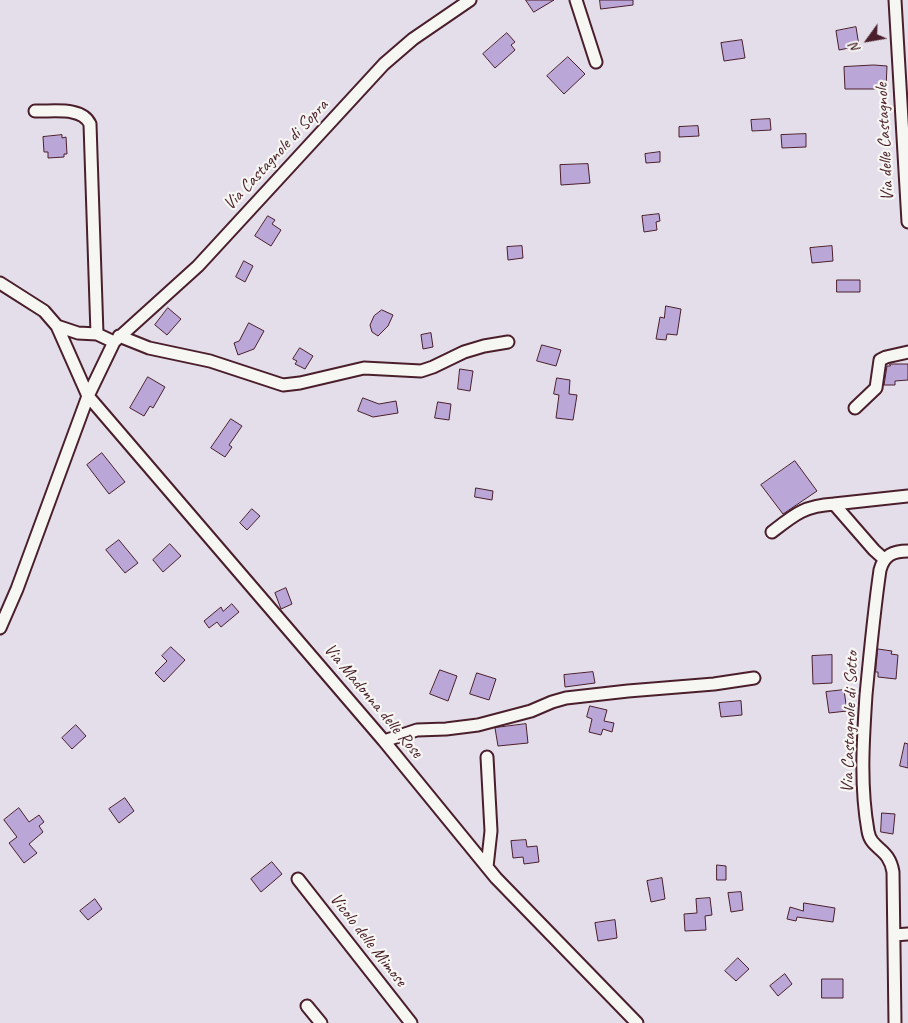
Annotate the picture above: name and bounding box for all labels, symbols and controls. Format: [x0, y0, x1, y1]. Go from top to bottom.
north arrow [843, 15, 893, 65]
text: N [845, 40, 864, 56]
street label: Via delle Castagnole [871, 82, 899, 202]
street label: Via Castagnole di Sopra [219, 95, 333, 215]
street label: Via Madonna delle Rose [319, 639, 427, 763]
street label: Via Castagnole di Sotto [837, 651, 863, 793]
street label: Vicolo delle Mimose [325, 889, 411, 991]

